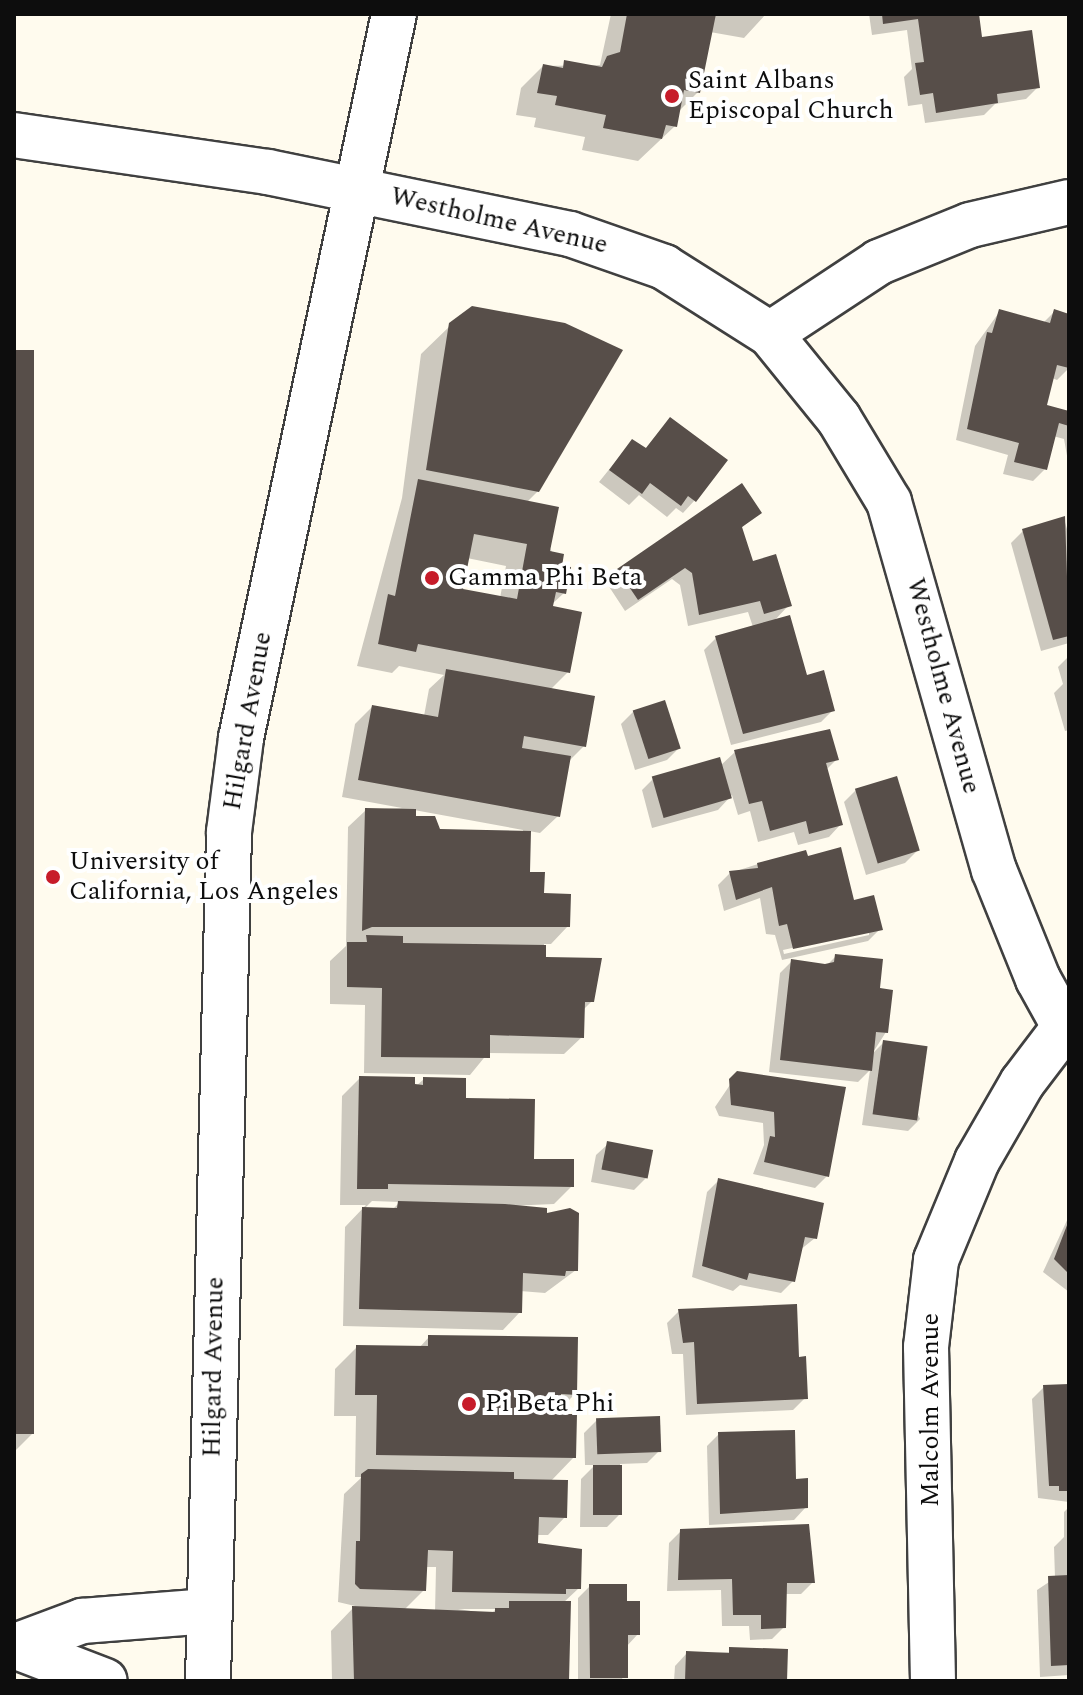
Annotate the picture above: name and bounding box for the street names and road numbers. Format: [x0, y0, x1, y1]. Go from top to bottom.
street label: Westholme Avenue [387, 181, 611, 261]
street label: Westholme Avenue [899, 575, 987, 797]
street label: Hilgard Avenue [217, 629, 279, 813]
street label: Hilgard Avenue [197, 1276, 231, 1458]
street label: Malcolm Avenue [915, 1313, 947, 1507]

